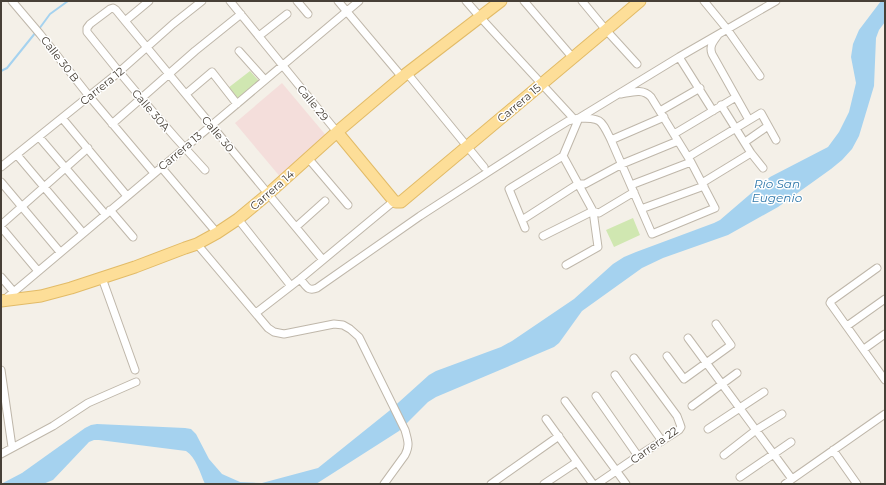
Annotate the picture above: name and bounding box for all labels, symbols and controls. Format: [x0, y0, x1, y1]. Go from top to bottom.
street label: Calle 30 B [38, 33, 82, 85]
street label: Carrera 12 [77, 64, 127, 108]
street label: Carrera 15 [494, 81, 544, 125]
street label: Calle 29 [294, 82, 332, 124]
street label: Calle 30A [129, 86, 173, 134]
street label: Calle 30 [199, 113, 237, 155]
street label: Carrera 13 [155, 129, 205, 173]
street label: Carrera 14 [247, 167, 298, 213]
water label: Río San Eugenio [752, 176, 803, 205]
street label: Carrera 22 [627, 423, 681, 467]

